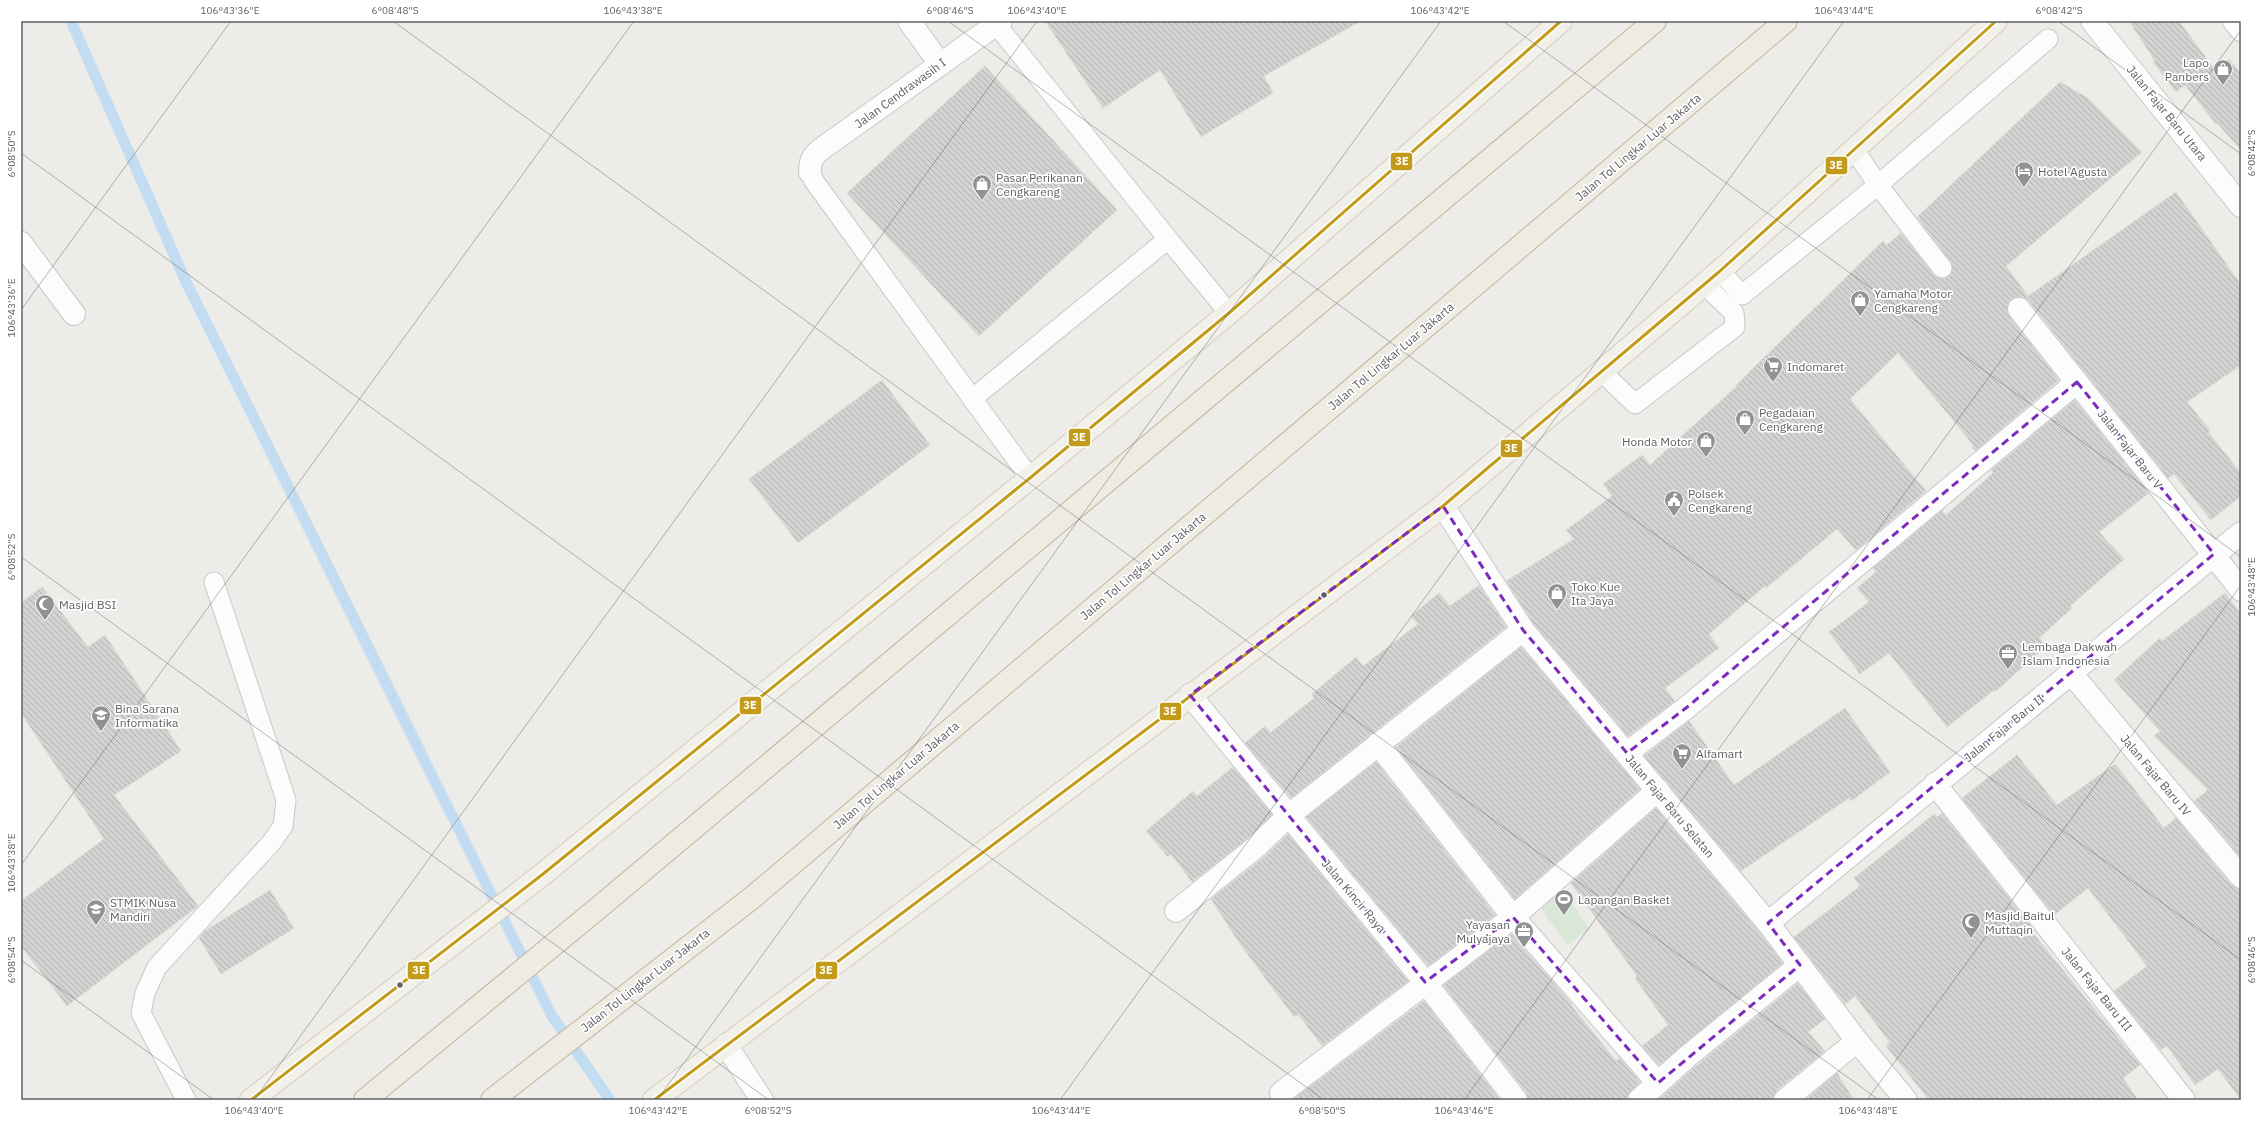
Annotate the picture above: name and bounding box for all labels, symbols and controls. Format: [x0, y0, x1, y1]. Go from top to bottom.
text: 106°43'36"E [200, 4, 260, 17]
text: 6°08'48"S [371, 4, 419, 17]
text: 106°43'38"E [603, 4, 663, 17]
text: 6°08'46"S [926, 4, 974, 17]
text: 106°43'40"E [1007, 4, 1067, 17]
text: 106°43'42"E [1410, 4, 1470, 17]
text: 106°43'44"E [1814, 4, 1874, 17]
text: 6°08'42"S [2035, 4, 2083, 17]
street label: Jalan Cendrawasih I [851, 55, 949, 131]
place label: Lapo Panbers [2165, 55, 2209, 84]
shop icon: Lapo Panbers [2212, 58, 2234, 86]
street label: Jalan Fajar Baru Utara [2124, 62, 2211, 164]
street label: Jalan Tol Lingkar Luar Jakarta [1572, 90, 1704, 204]
text: 6°08'42"S [2245, 129, 2258, 177]
text: 6°08'50"S [5, 130, 18, 178]
line badge: 3E [1390, 152, 1413, 171]
text: 3E [1395, 154, 1409, 168]
line badge: 3E [1825, 156, 1848, 175]
text: 3E [1829, 158, 1843, 172]
hotel icon: Hotel Agusta [2013, 160, 2035, 188]
place label: Hotel Agusta [2038, 164, 2108, 179]
place label: Pasar Perikanan Cengkareng [996, 170, 1083, 199]
shop icon: Pasar Perikanan Cengkareng [971, 173, 993, 201]
text: 106°43'36"E [5, 278, 18, 338]
place label: Yamaha Motor Cengkareng [1874, 286, 1952, 315]
shop icon: Yamaha Motor Cengkareng [1849, 289, 1871, 317]
street label: Jalan Tol Lingkar Luar Jakarta [1325, 299, 1457, 413]
supermarket icon: Indomaret [1762, 355, 1784, 383]
place label: Indomaret [1787, 359, 1844, 374]
place label: Pegadaian Cengkareng [1759, 405, 1824, 434]
street label: Jalan Fajar Baru V [2094, 406, 2166, 492]
shop icon: Pegadaian Cengkareng [1734, 408, 1756, 436]
line badge: 3E [1068, 428, 1091, 447]
text: 3E [1072, 430, 1086, 444]
shop icon: Honda Motor [1695, 430, 1717, 458]
place label: Honda Motor [1622, 434, 1693, 449]
line badge: 3E [1500, 439, 1523, 458]
text: 3E [1504, 441, 1518, 455]
place label: Polsek Cengkareng [1688, 486, 1753, 515]
public building icon: Polsek Cengkareng [1663, 489, 1685, 517]
street label: Jalan Tol Lingkar Luar Jakarta [1077, 509, 1209, 623]
text: 6°08'52"S [5, 533, 18, 581]
text: 106°43'48"E [2245, 557, 2258, 617]
place label: Toko Kue Ita Jaya [1571, 579, 1621, 608]
shop icon: Toko Kue Ita Jaya [1546, 582, 1568, 610]
unlabelled marker [1319, 590, 1329, 600]
mosque icon: Masjid BSI [34, 593, 56, 621]
place label: Masjid BSI [59, 597, 117, 612]
place label: Lembaga Dakwah Islam Indonesia [2022, 639, 2117, 668]
office icon: Lembaga Dakwah Islam Indonesia [1997, 642, 2019, 670]
street label: Jalan Fajar Baru II [1961, 691, 2047, 765]
line badge: 3E [739, 696, 762, 715]
text: 3E [743, 698, 757, 712]
place label: Bina Sarana Informatika [115, 701, 180, 730]
line badge: 3E [1159, 702, 1182, 721]
school or university icon: Bina Sarana Informatika [90, 704, 112, 732]
text: 3E [1163, 704, 1177, 718]
street label: Jalan Tol Lingkar Luar Jakarta [830, 718, 962, 832]
street label: Jalan Fajar Baru IV [2118, 731, 2195, 819]
supermarket icon: Alfamart [1671, 742, 1693, 770]
place label: Alfamart [1696, 746, 1743, 761]
street label: Jalan Fajar Baru Selatan [1622, 751, 1718, 861]
text: 106°43'38"E [5, 833, 18, 893]
street label: Jalan Kincir Raya [1319, 856, 1390, 936]
sports icon: Lapangan Basket [1553, 888, 1575, 916]
place label: Lapangan Basket [1578, 892, 1670, 907]
place label: STMIK Nusa Mandiri [110, 895, 177, 924]
school or university icon: STMIK Nusa Mandiri [85, 898, 107, 926]
place label: Masjid Baitul Muttaqin [1985, 908, 2054, 937]
mosque icon: Masjid Baitul Muttaqin [1960, 911, 1982, 939]
place label: Yayasan Mulyajaya [1456, 917, 1511, 946]
office icon: Yayasan Mulyajaya [1513, 920, 1535, 948]
street label: Jalan Tol Lingkar Luar Jakarta [578, 925, 713, 1035]
text: 6°08'54"S [5, 936, 18, 984]
text: 6°08'46"S [2245, 936, 2258, 984]
street label: Jalan Fajar Baru III [2059, 944, 2136, 1034]
line badge: 3E [407, 961, 430, 980]
line badge: 3E [815, 961, 838, 980]
text: 3E [412, 963, 426, 977]
text: 3E [819, 963, 833, 977]
unlabelled marker [395, 980, 405, 990]
text: 106°43'40"E [224, 1104, 284, 1117]
text: 106°43'42"E [628, 1104, 688, 1117]
text: 6°08'52"S [744, 1104, 792, 1117]
text: 106°43'44"E [1031, 1104, 1091, 1117]
text: 6°08'50"S [1298, 1104, 1346, 1117]
text: 106°43'46"E [1434, 1104, 1494, 1117]
text: 106°43'48"E [1838, 1104, 1898, 1117]

